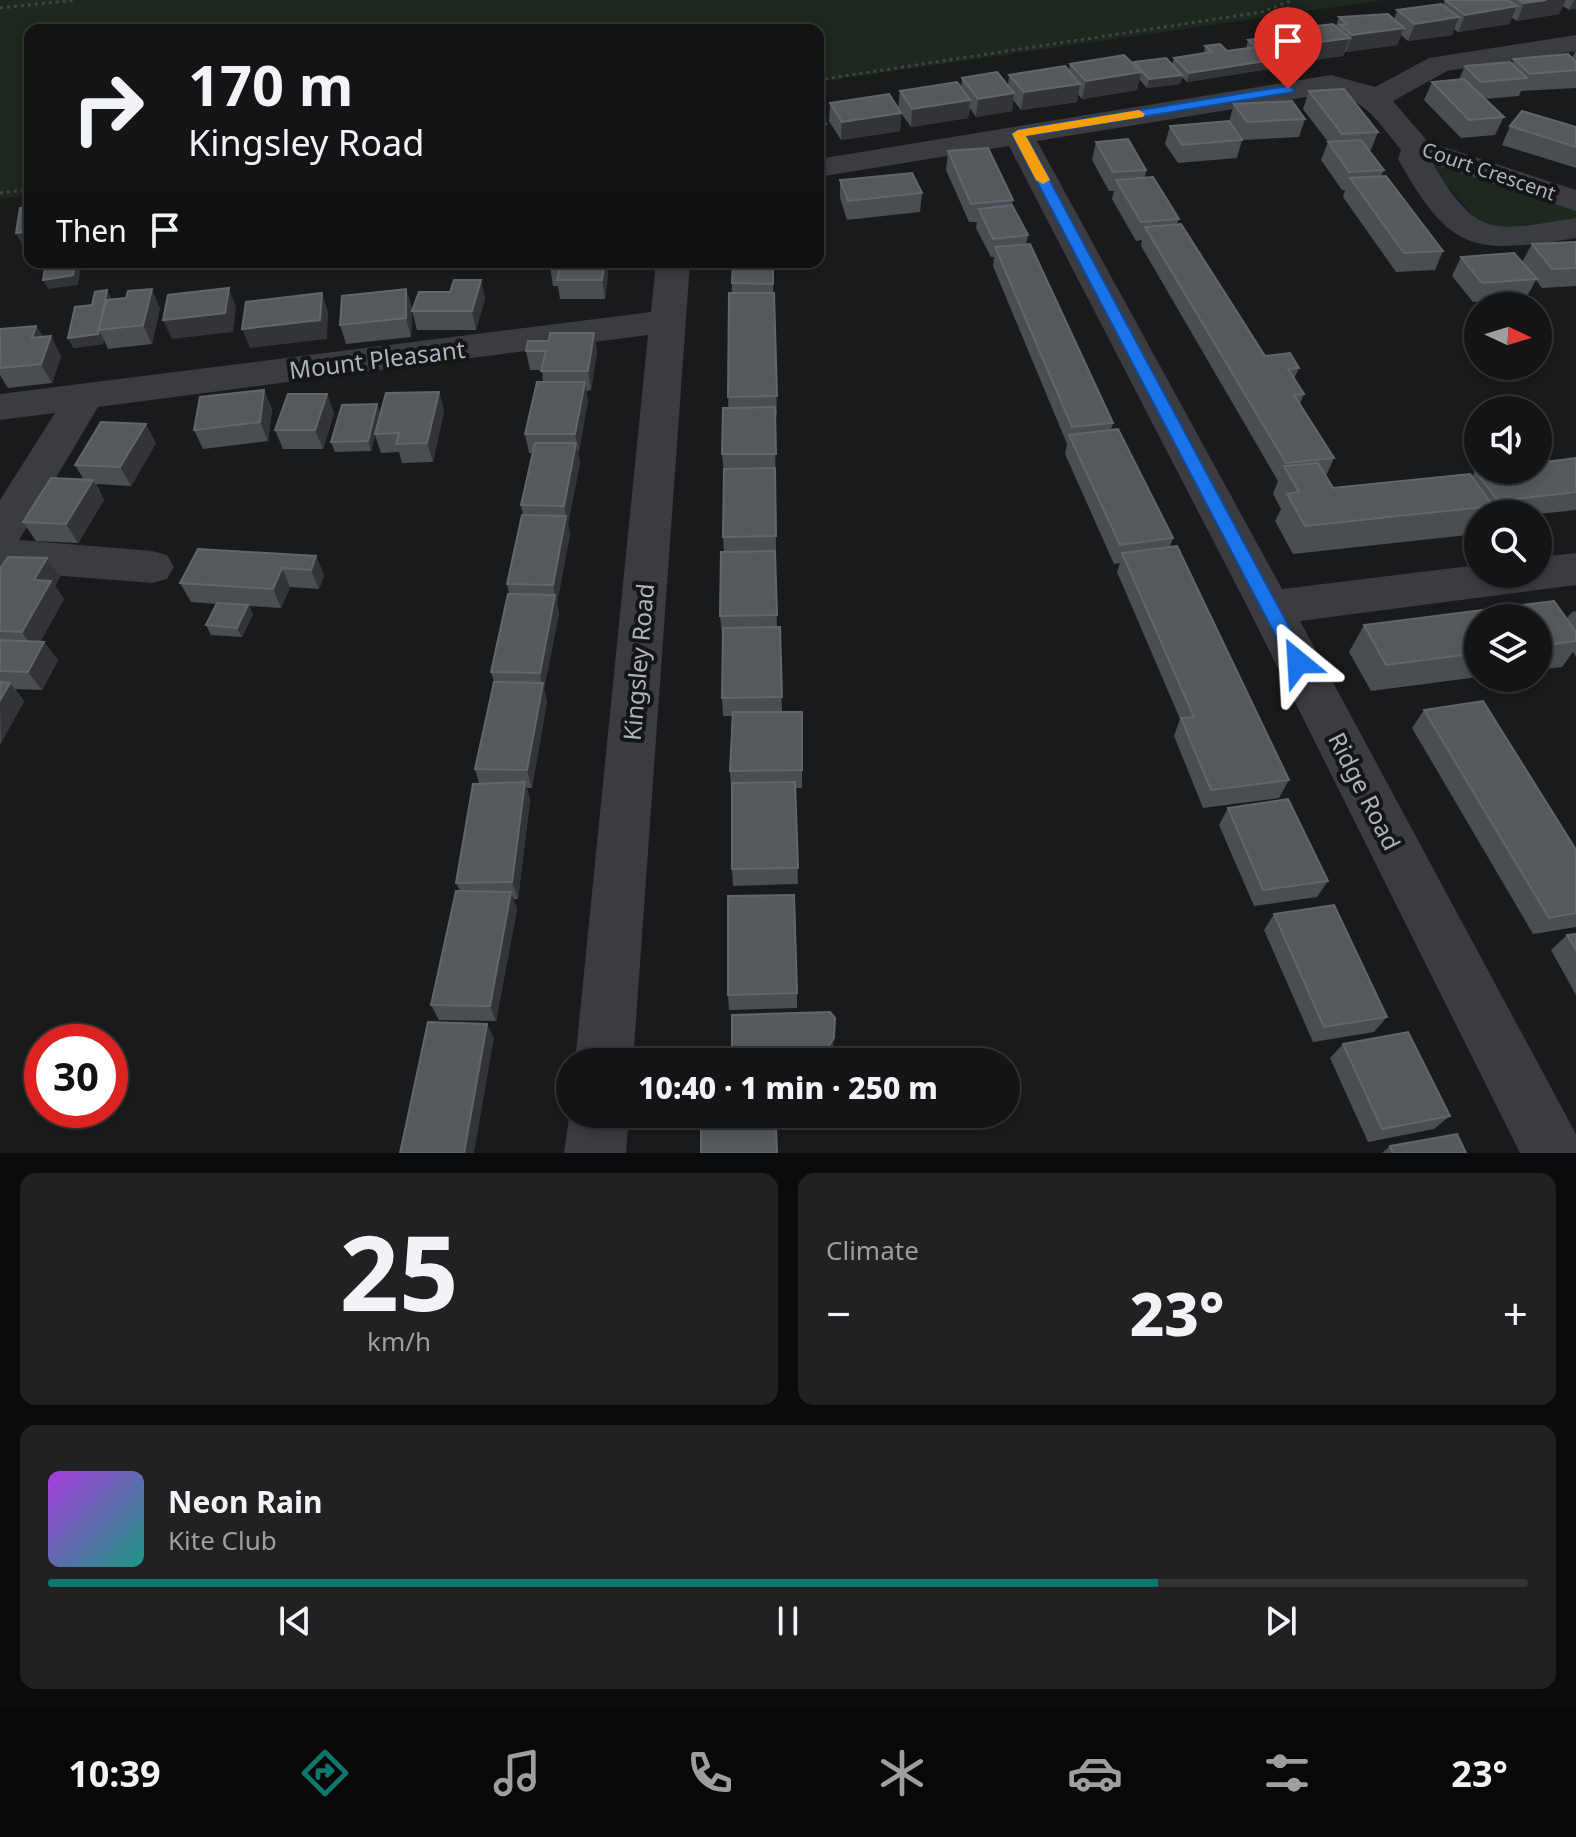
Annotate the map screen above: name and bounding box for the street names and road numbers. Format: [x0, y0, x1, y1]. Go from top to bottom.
street label: Court Crescent [1419, 136, 1559, 206]
street label: Mount Pleasant [287, 332, 467, 386]
street label: Kingsley Road [615, 582, 661, 742]
street label: Ridge Road [1321, 726, 1409, 856]

